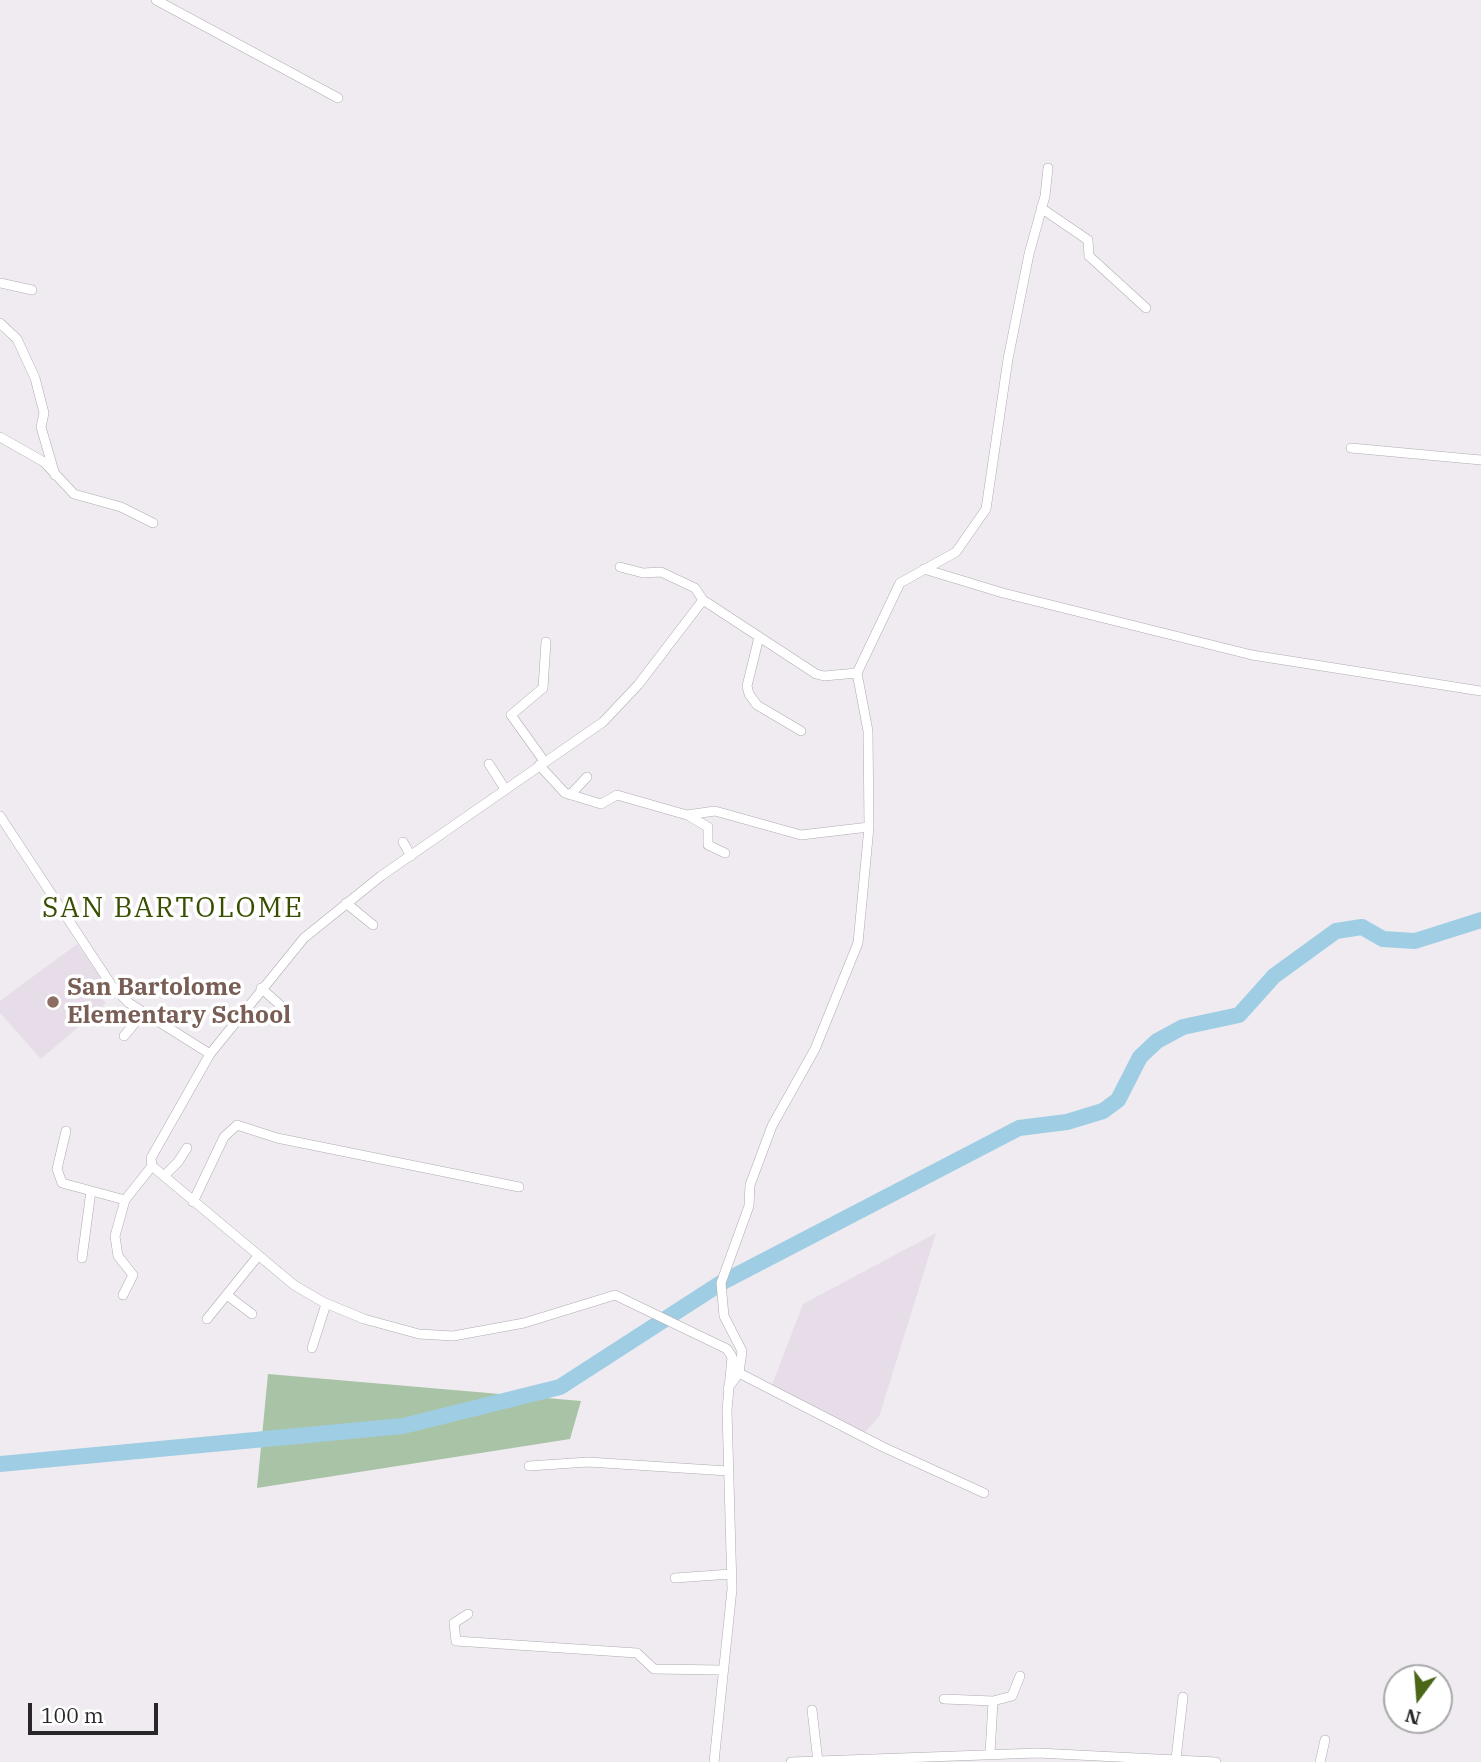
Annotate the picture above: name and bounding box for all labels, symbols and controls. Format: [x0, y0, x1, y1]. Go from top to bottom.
district label: SAN BARTOLOME [44, 892, 302, 926]
place label: San Bartolome Elementary School [67, 974, 291, 1030]
marker: San Bartolome Elementary School [45, 994, 61, 1010]
north arrow [1383, 1664, 1453, 1734]
scale bar [32, 1688, 161, 1732]
text: 100 m [41, 1701, 104, 1729]
text: N [1402, 1704, 1423, 1731]

